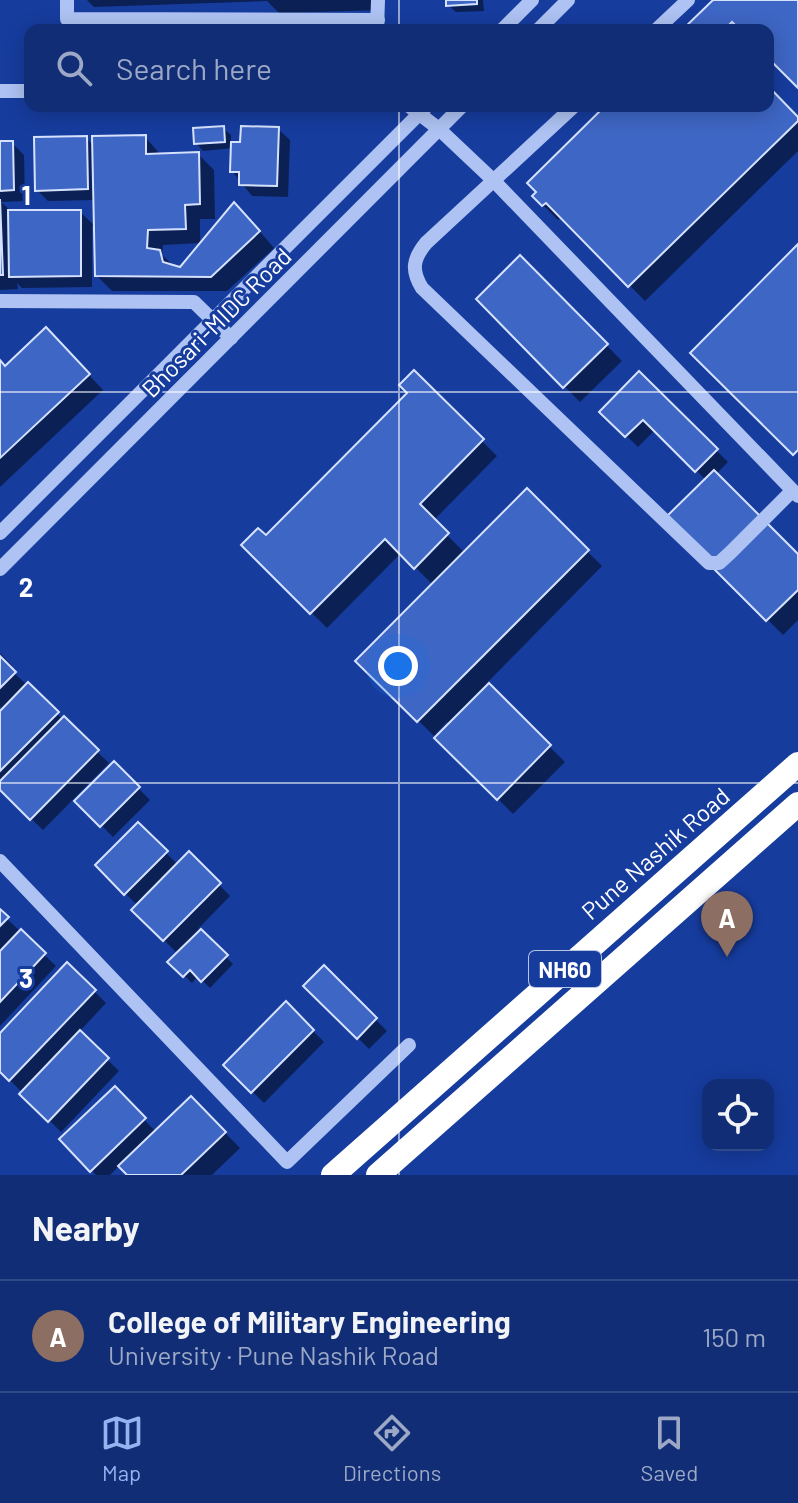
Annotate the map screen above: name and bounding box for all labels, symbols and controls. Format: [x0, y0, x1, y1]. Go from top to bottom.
search box [24, 24, 774, 112]
icon: search [52, 46, 96, 90]
text: Search here [116, 50, 272, 86]
text: 1 [21, 179, 31, 210]
street label: Bhosari-MIDC Road [135, 241, 297, 403]
text: 2 [19, 571, 33, 602]
your location [378, 646, 418, 686]
street label: Pune Nashik Road [575, 781, 735, 925]
pin: A [701, 891, 753, 957]
road number: NH60 [529, 951, 601, 987]
text: 3 [19, 962, 33, 993]
map controls [702, 1079, 774, 1151]
button: locate [702, 1079, 774, 1151]
text: Nearby [32, 1207, 140, 1248]
text: College of Military Engineering [108, 1303, 511, 1339]
text: A [49, 1321, 67, 1352]
text: 150 m [702, 1321, 766, 1352]
text: University · Pune Nashik Road [108, 1339, 439, 1370]
tab: Map [100, 1411, 144, 1485]
tab: Directions [343, 1411, 441, 1485]
tab: Saved [641, 1411, 698, 1485]

